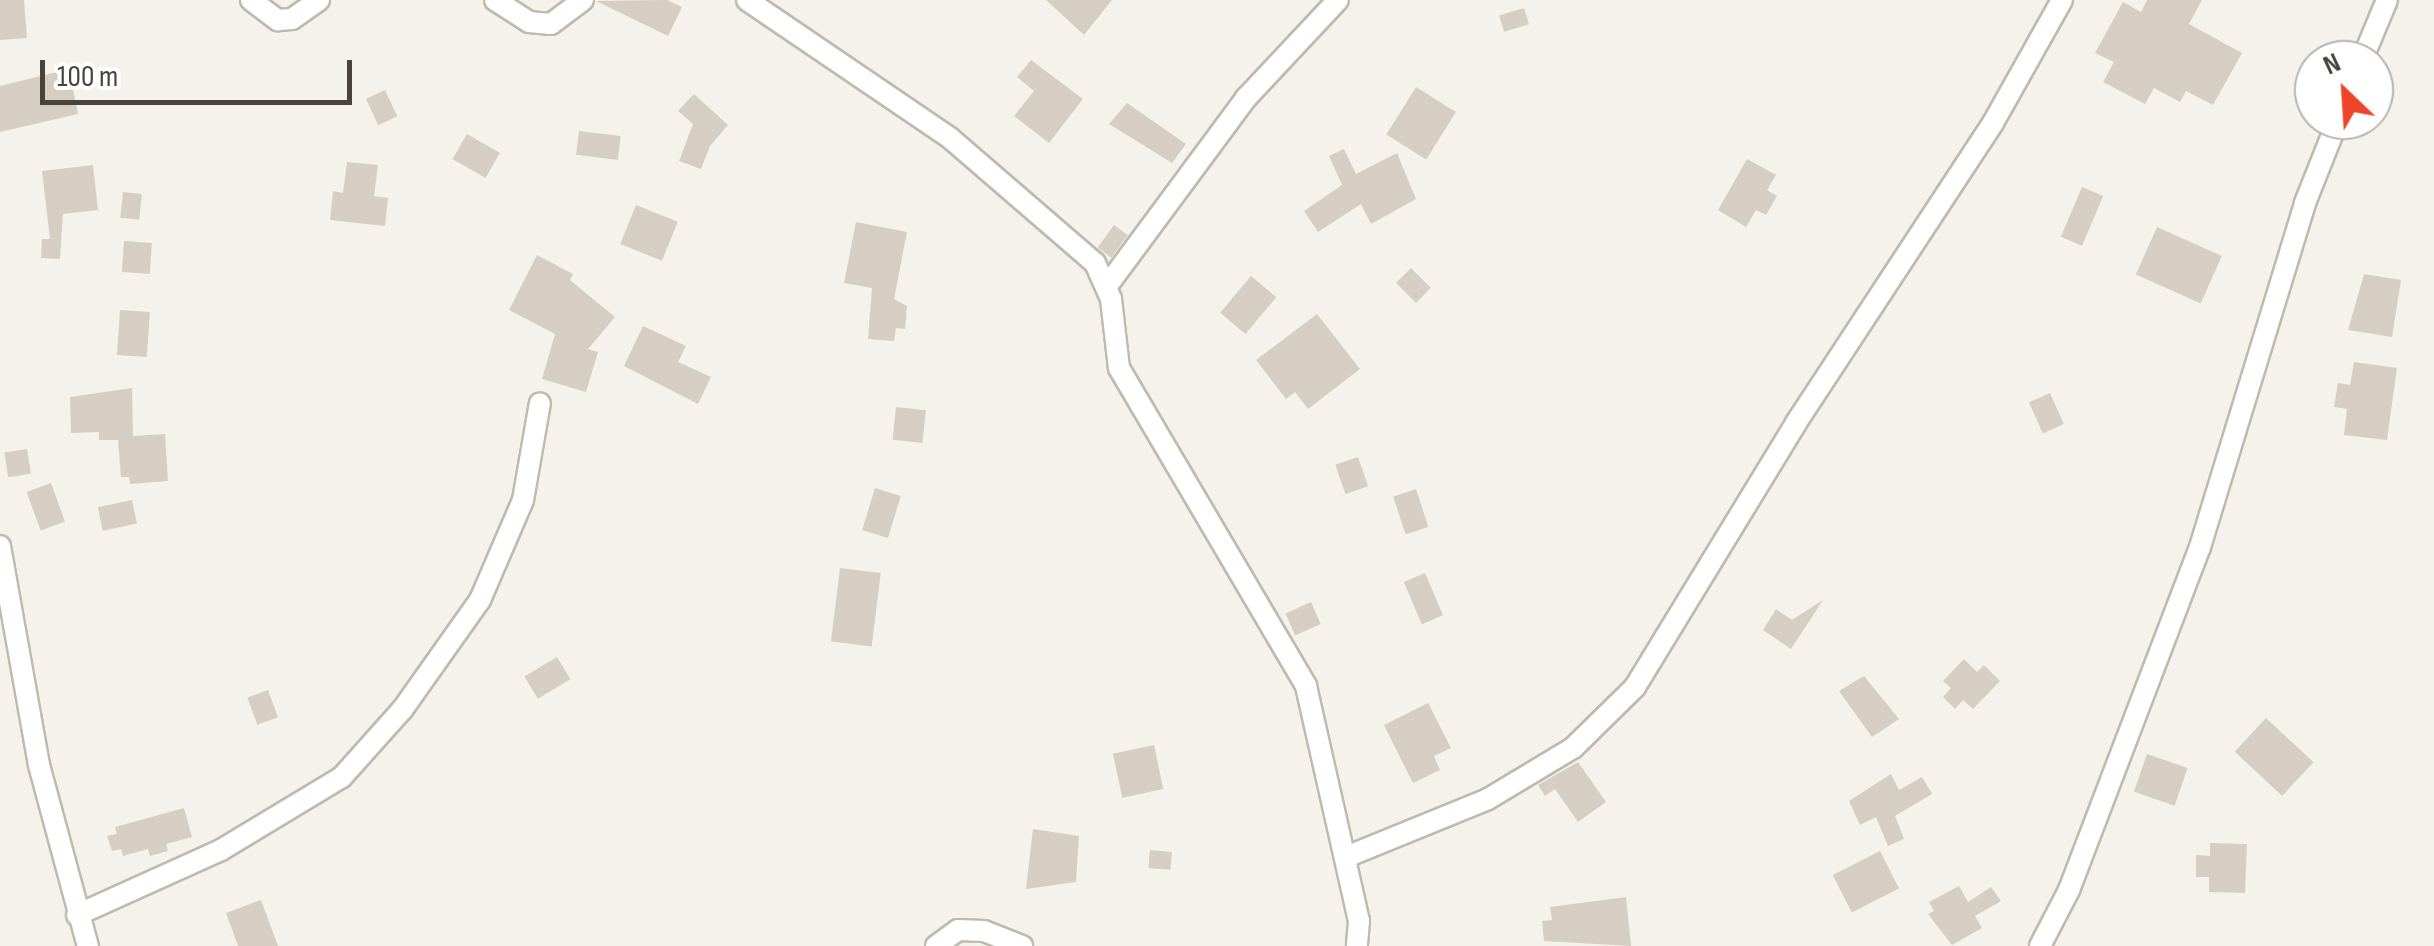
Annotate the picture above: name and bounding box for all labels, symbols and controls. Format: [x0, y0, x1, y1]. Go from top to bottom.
scale bar [45, 40, 358, 102]
north arrow [2294, 40, 2394, 140]
text: N [2318, 46, 2346, 82]
text: 100 m [57, 59, 118, 95]

